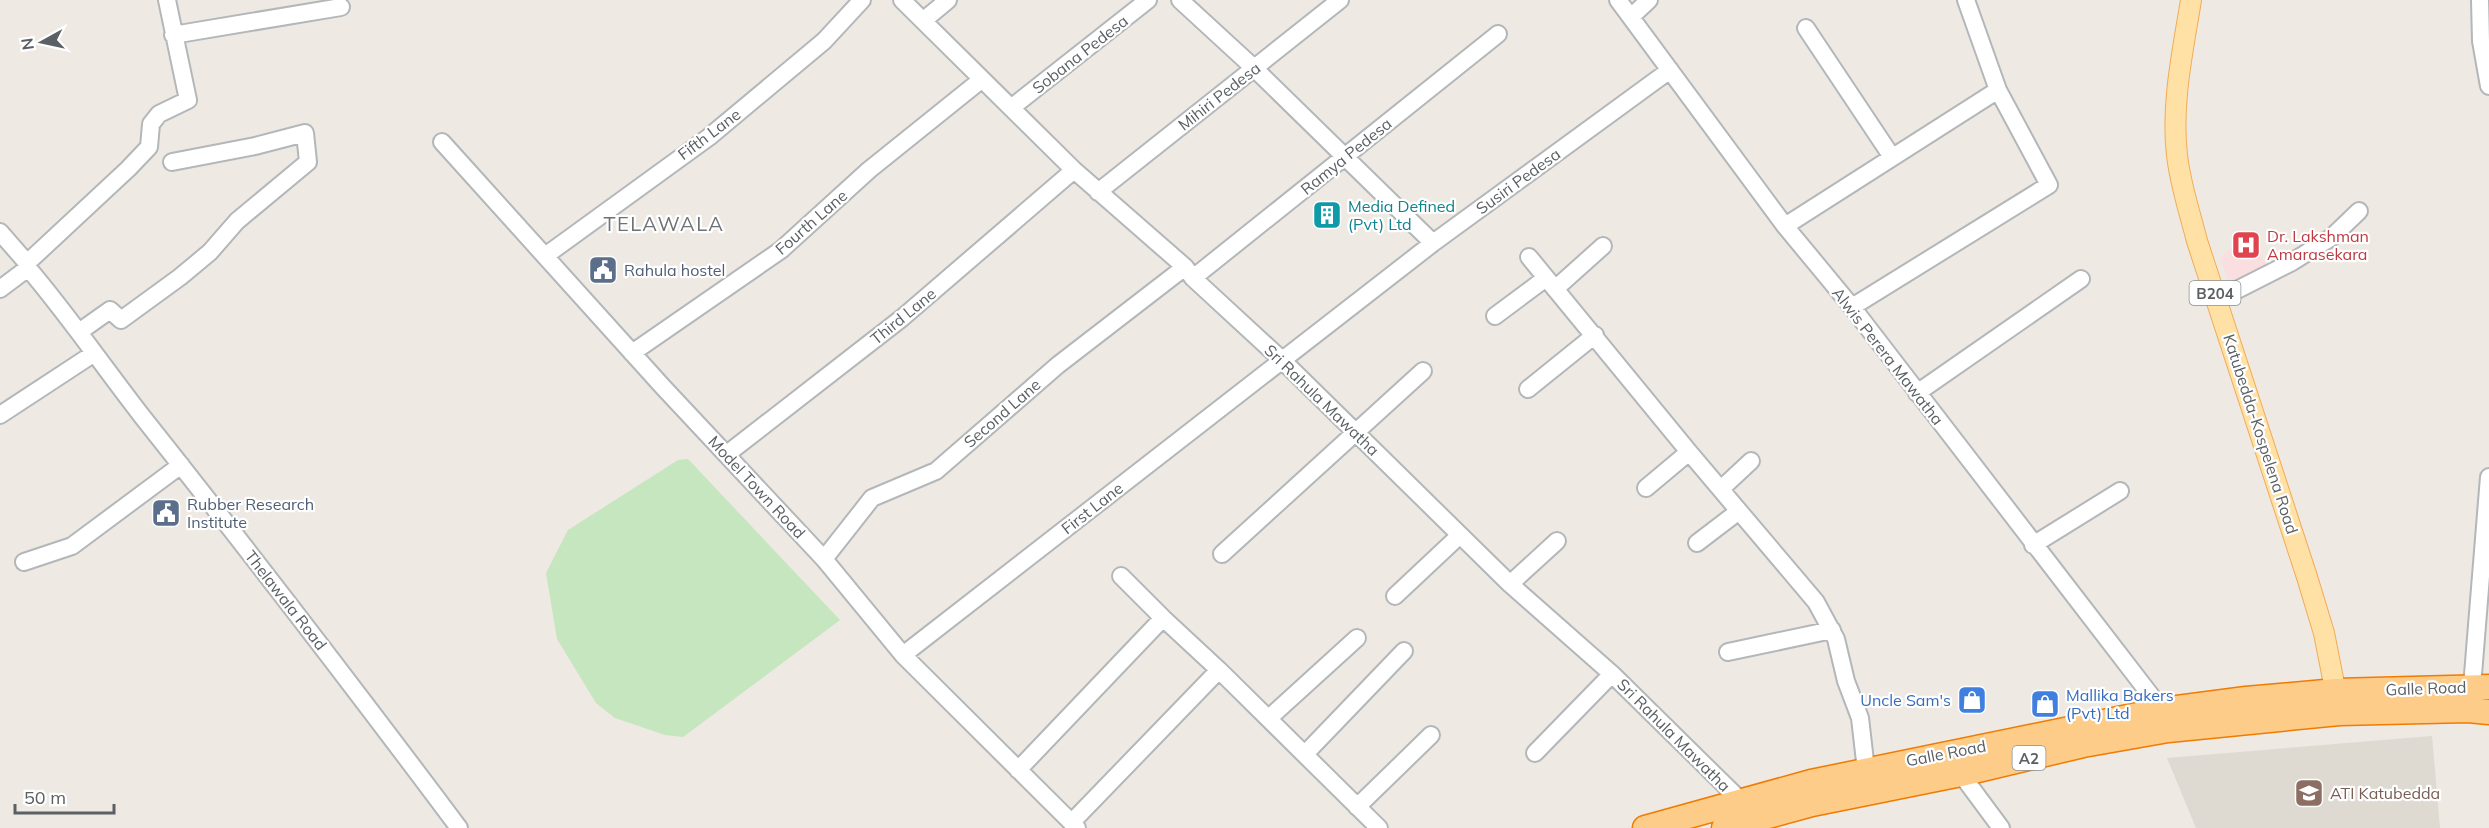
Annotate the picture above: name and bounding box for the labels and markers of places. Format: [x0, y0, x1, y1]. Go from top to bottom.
place label: Media Defined (Pvt) Ltd [1348, 196, 1455, 234]
building icon: Media Defined (Pvt) Ltd [1311, 199, 1343, 231]
place label: Dr. Lakshman Amarasekara [2267, 226, 2369, 264]
hospital icon: Dr. Lakshman Amarasekara [2230, 229, 2262, 261]
public building icon: Rahula hostel [587, 254, 619, 286]
place label: Rahula hostel [624, 260, 725, 280]
place label: Rubber Research Institute [187, 494, 314, 532]
public building icon: Rubber Research Institute [150, 497, 182, 529]
shop icon: Uncle Sam's [1956, 684, 1988, 716]
place label: Mallika Bakers (Pvt) Ltd [2066, 685, 2174, 723]
shop icon: Mallika Bakers (Pvt) Ltd [2029, 688, 2061, 720]
place label: Uncle Sam's [1860, 690, 1951, 710]
school or university icon: ATI Katubedda [2293, 777, 2325, 809]
place label: ATI Katubedda [2330, 783, 2440, 803]

